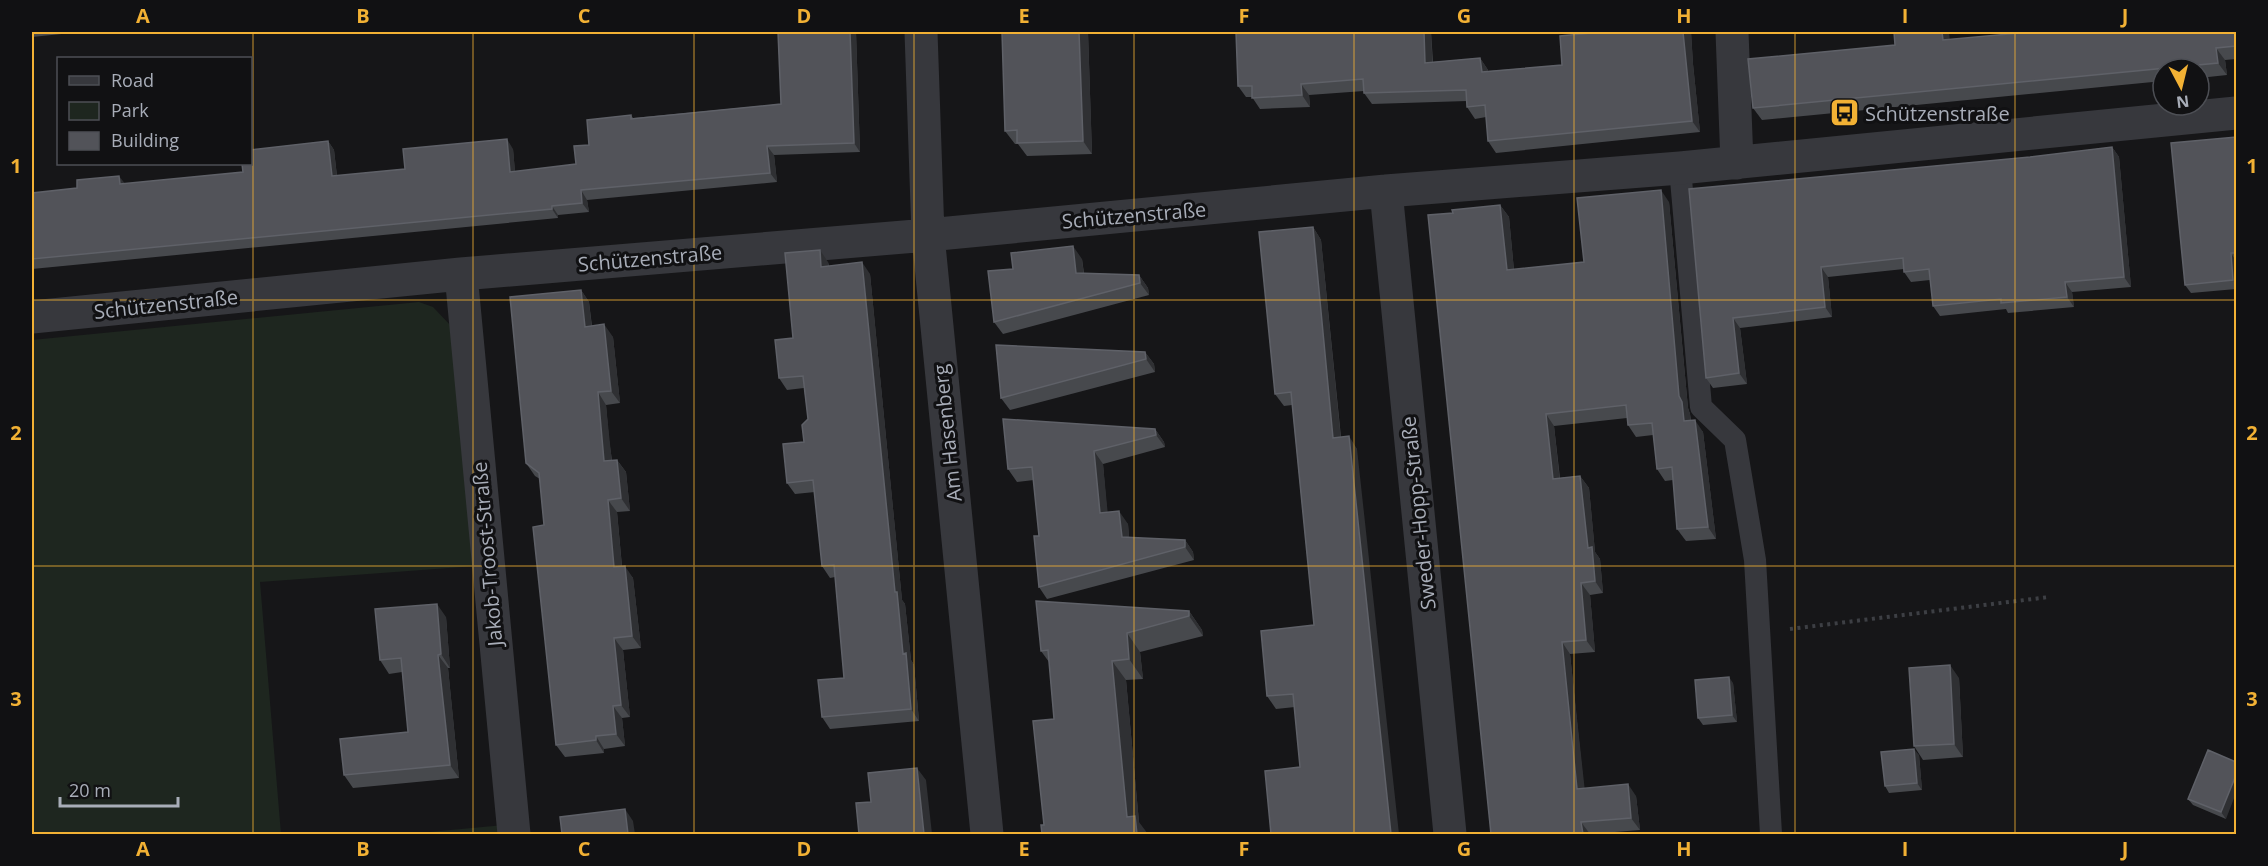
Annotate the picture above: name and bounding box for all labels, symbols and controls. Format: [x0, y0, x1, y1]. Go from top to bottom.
text: A [136, 2, 150, 29]
text: B [356, 2, 370, 29]
text: C [578, 2, 591, 29]
text: D [797, 2, 811, 29]
text: E [1018, 2, 1030, 29]
text: F [1239, 2, 1249, 29]
text: G [1457, 2, 1471, 29]
text: H [1676, 2, 1692, 29]
text: I [1902, 2, 1908, 29]
text: J [2120, 2, 2128, 29]
legend [57, 57, 252, 165]
north arrow [2151, 57, 2211, 117]
text: Road [111, 68, 154, 92]
text: N [2175, 90, 2191, 114]
bus stop icon: Schützenstraße [1828, 97, 1860, 129]
text: Park [111, 98, 149, 122]
place label: Schützenstraße [1865, 100, 2010, 127]
text: Building [111, 128, 179, 152]
text: 1 [10, 152, 22, 179]
text: 1 [2246, 152, 2258, 179]
street label: Schützenstraße [1061, 195, 1207, 235]
street label: Schützenstraße [577, 238, 723, 278]
street label: Schützenstraße [93, 283, 239, 325]
street label: Am Hasenberg [926, 363, 968, 503]
street label: Sweder-Hopp-Straße [1394, 415, 1442, 611]
text: 2 [10, 419, 22, 446]
text: 2 [2246, 419, 2258, 446]
street label: Jakob-Troost-Straße [465, 461, 509, 649]
text: 3 [10, 685, 22, 712]
text: 3 [2246, 685, 2258, 712]
scale bar [60, 770, 178, 808]
text: 20 m [69, 778, 111, 802]
text: A [136, 835, 150, 862]
text: B [356, 835, 370, 862]
text: C [578, 835, 591, 862]
text: D [797, 835, 811, 862]
text: E [1018, 835, 1030, 862]
text: F [1239, 835, 1249, 862]
text: G [1457, 835, 1471, 862]
text: H [1676, 835, 1692, 862]
text: I [1902, 835, 1908, 862]
text: J [2120, 835, 2128, 862]

